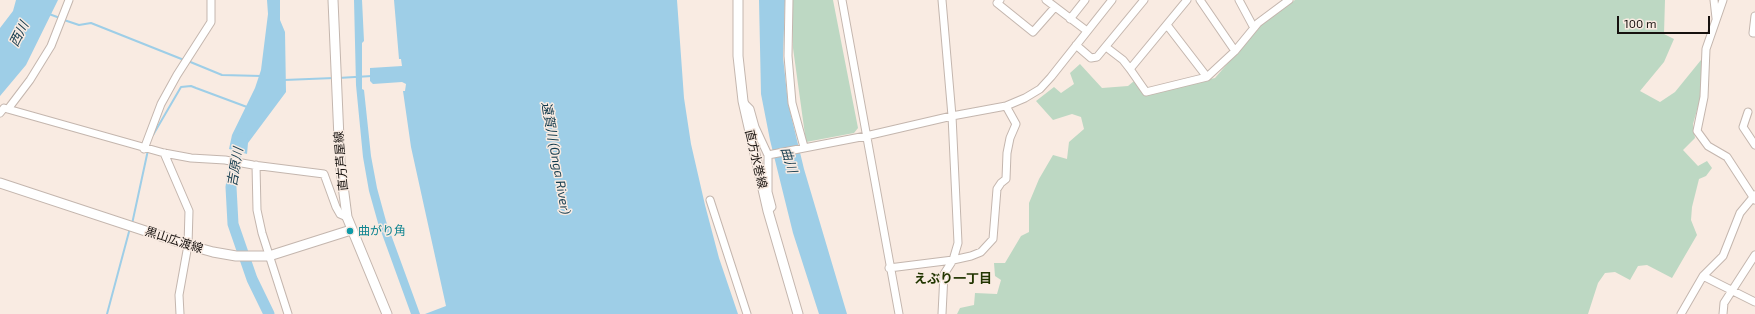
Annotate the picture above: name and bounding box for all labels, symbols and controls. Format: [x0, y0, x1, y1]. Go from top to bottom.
scale bar [1619, 8, 1712, 34]
text: 100 m [1624, 16, 1656, 30]
water label: 西川 [6, 19, 32, 49]
water label: 遠賀川 (Onga River) [538, 100, 574, 216]
street label: 直方水巻線 [742, 128, 770, 190]
street label: 直方芦屋線 [331, 130, 351, 192]
water label: 曲川 [778, 145, 800, 175]
water label: 吉原川 [224, 146, 246, 188]
street label: 黒山広渡線 [143, 224, 205, 256]
place label: 曲がり角 [358, 224, 406, 238]
marker: 曲がり角 [345, 226, 355, 236]
district label: えぶり一丁目 [914, 271, 992, 287]

